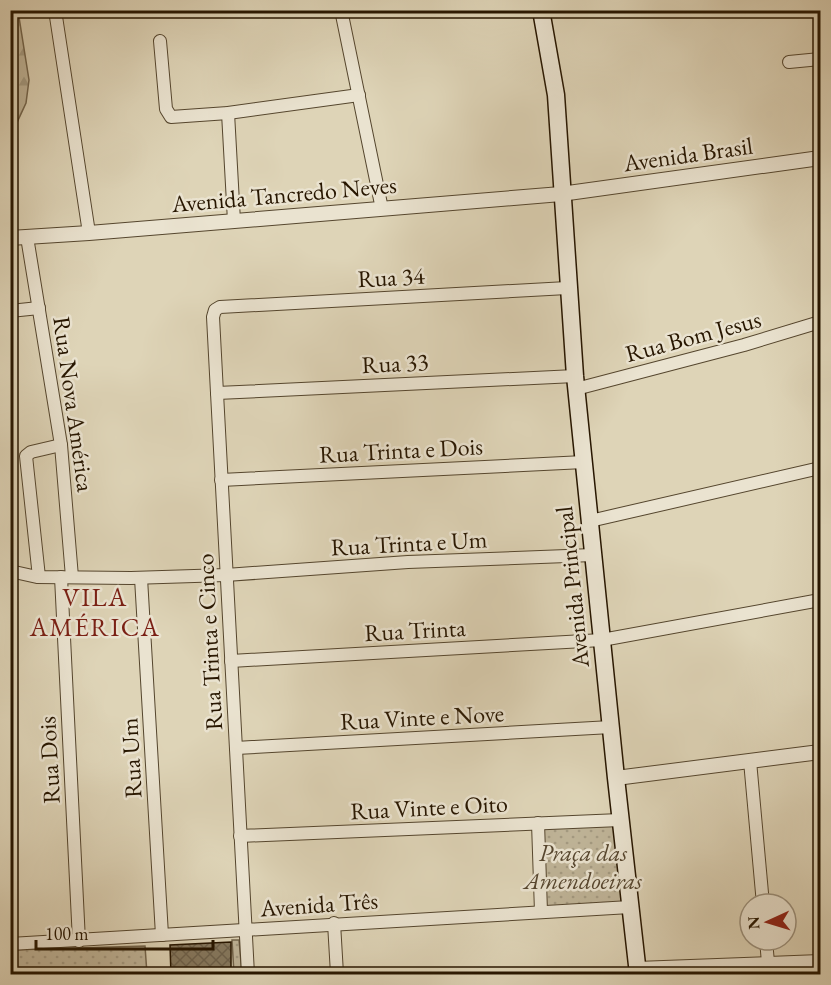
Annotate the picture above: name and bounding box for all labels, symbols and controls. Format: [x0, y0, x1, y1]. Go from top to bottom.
street label: Avenida Brasil [620, 130, 755, 179]
street label: Avenida Tancredo Neves [169, 169, 398, 219]
street label: Rua 34 [357, 260, 426, 294]
street label: Rua Bom Jesus [622, 303, 764, 369]
street label: Rua Nova América [46, 314, 102, 494]
street label: Rua 33 [361, 346, 429, 380]
street label: Rua Trinta e Dois [318, 430, 484, 470]
street label: Avenida Principal [548, 505, 596, 670]
street label: Rua Trinta e Um [330, 523, 488, 563]
street label: Rua Trinta e Cinco [189, 553, 229, 731]
district label: VILA AMÉRICA [29, 580, 160, 644]
street label: Rua Trinta [364, 612, 467, 648]
street label: Rua Vinte e Nove [339, 697, 505, 737]
street label: Rua Dois [31, 715, 67, 805]
street label: Rua Um [113, 717, 149, 799]
street label: Rua Vinte e Oito [349, 787, 509, 827]
park label: Praça das Amendoeiras [522, 837, 642, 896]
street label: Avenida Três [258, 884, 379, 924]
north arrow [738, 892, 798, 952]
scale bar [36, 913, 213, 951]
text: N [743, 916, 764, 930]
text: 100 m [45, 922, 89, 945]

